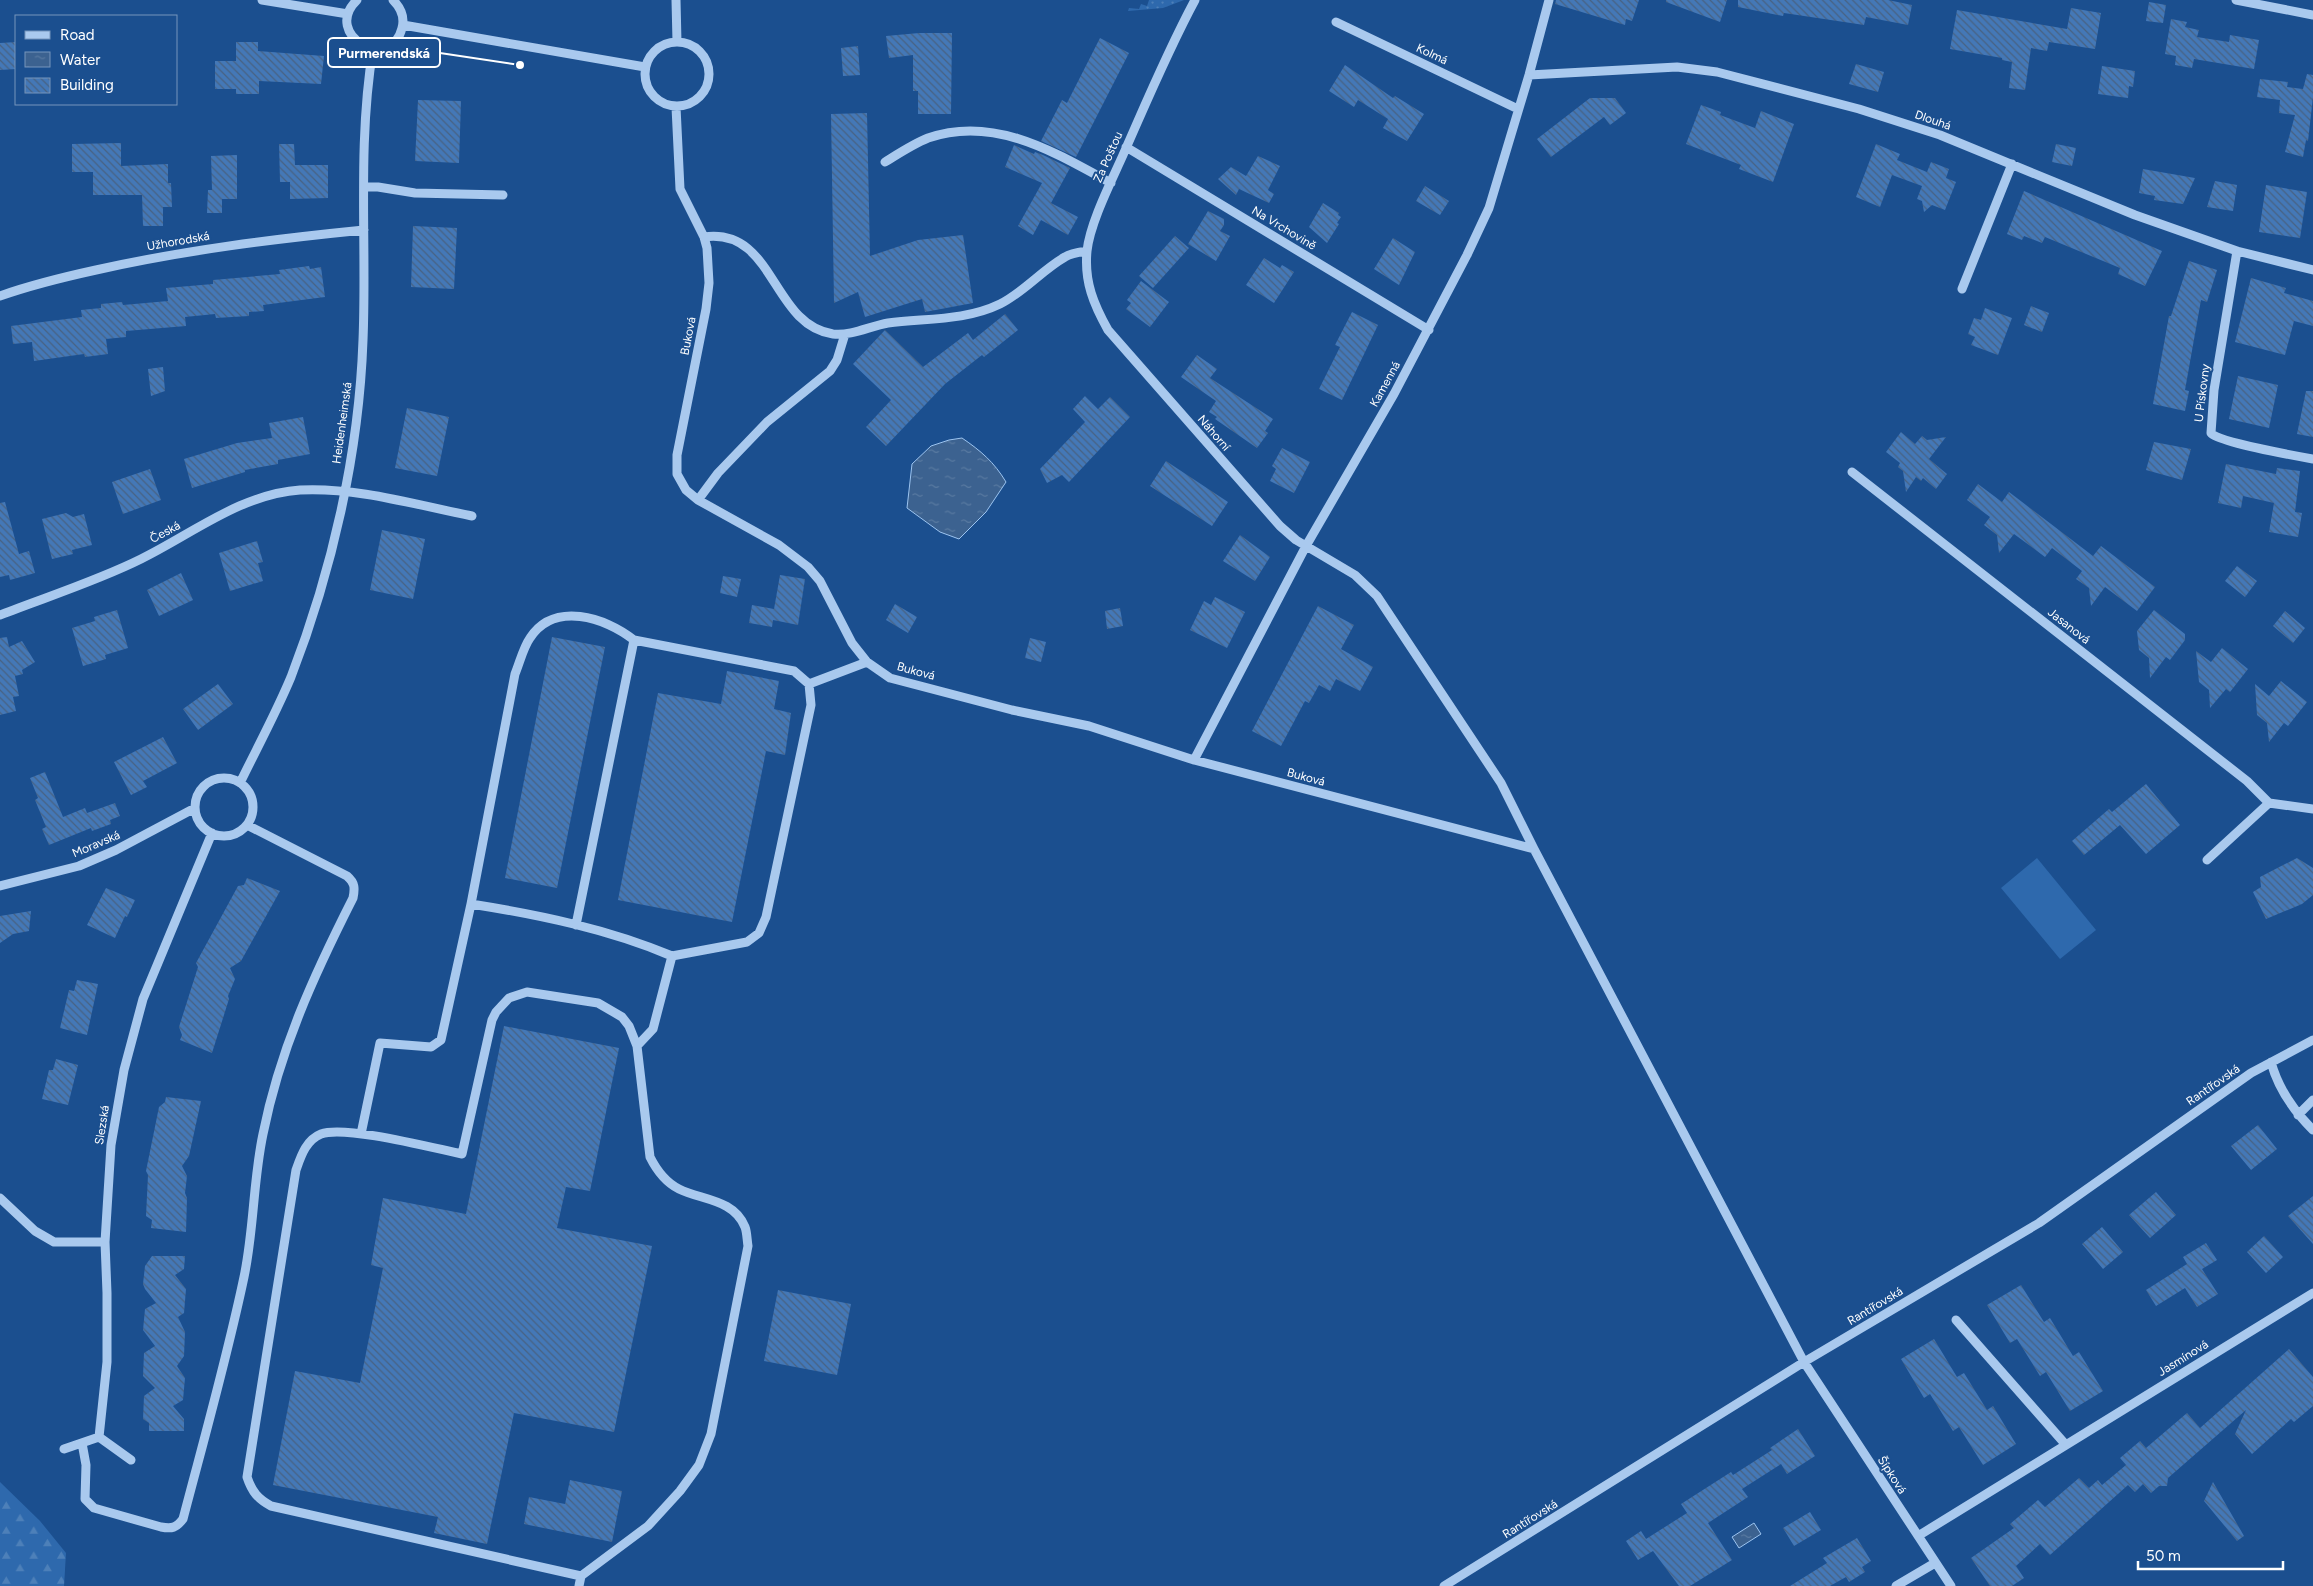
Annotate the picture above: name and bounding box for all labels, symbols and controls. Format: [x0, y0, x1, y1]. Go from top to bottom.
legend [15, 15, 178, 105]
text: Road [60, 26, 95, 44]
callout: Purmerendská [328, 38, 440, 67]
street label: Kolmá [1414, 41, 1450, 67]
text: Purmerendská [338, 45, 430, 62]
text: Water [60, 51, 100, 69]
text: Building [60, 76, 114, 94]
street label: Dlouhá [1913, 107, 1953, 133]
street label: Za Poštou [1091, 129, 1125, 185]
street label: Na Vrchovině [1249, 203, 1319, 253]
street label: Užhorodská [146, 229, 210, 253]
street label: Buková [677, 316, 699, 356]
street label: Kamenná [1367, 359, 1403, 409]
street label: U Pískovny [2191, 362, 2213, 423]
street label: Heidenheimská [329, 381, 355, 465]
street label: Náhorní [1195, 412, 1234, 455]
street label: Česká [147, 518, 183, 546]
street label: Jasanová [2045, 605, 2093, 647]
street label: Buková [895, 659, 937, 683]
street label: Buková [1285, 765, 1327, 789]
street label: Moravská [70, 828, 122, 860]
street label: Rantířovská [2184, 1061, 2242, 1109]
street label: Slezská [92, 1104, 112, 1146]
street label: Rantířovská [1845, 1284, 1905, 1328]
street label: Jasmínová [2155, 1337, 2211, 1379]
street label: Šípková [1875, 1454, 1909, 1496]
street label: Rantířovská [1500, 1497, 1560, 1541]
scale bar [2138, 1538, 2283, 1570]
text: 50 m [2146, 1547, 2181, 1565]

